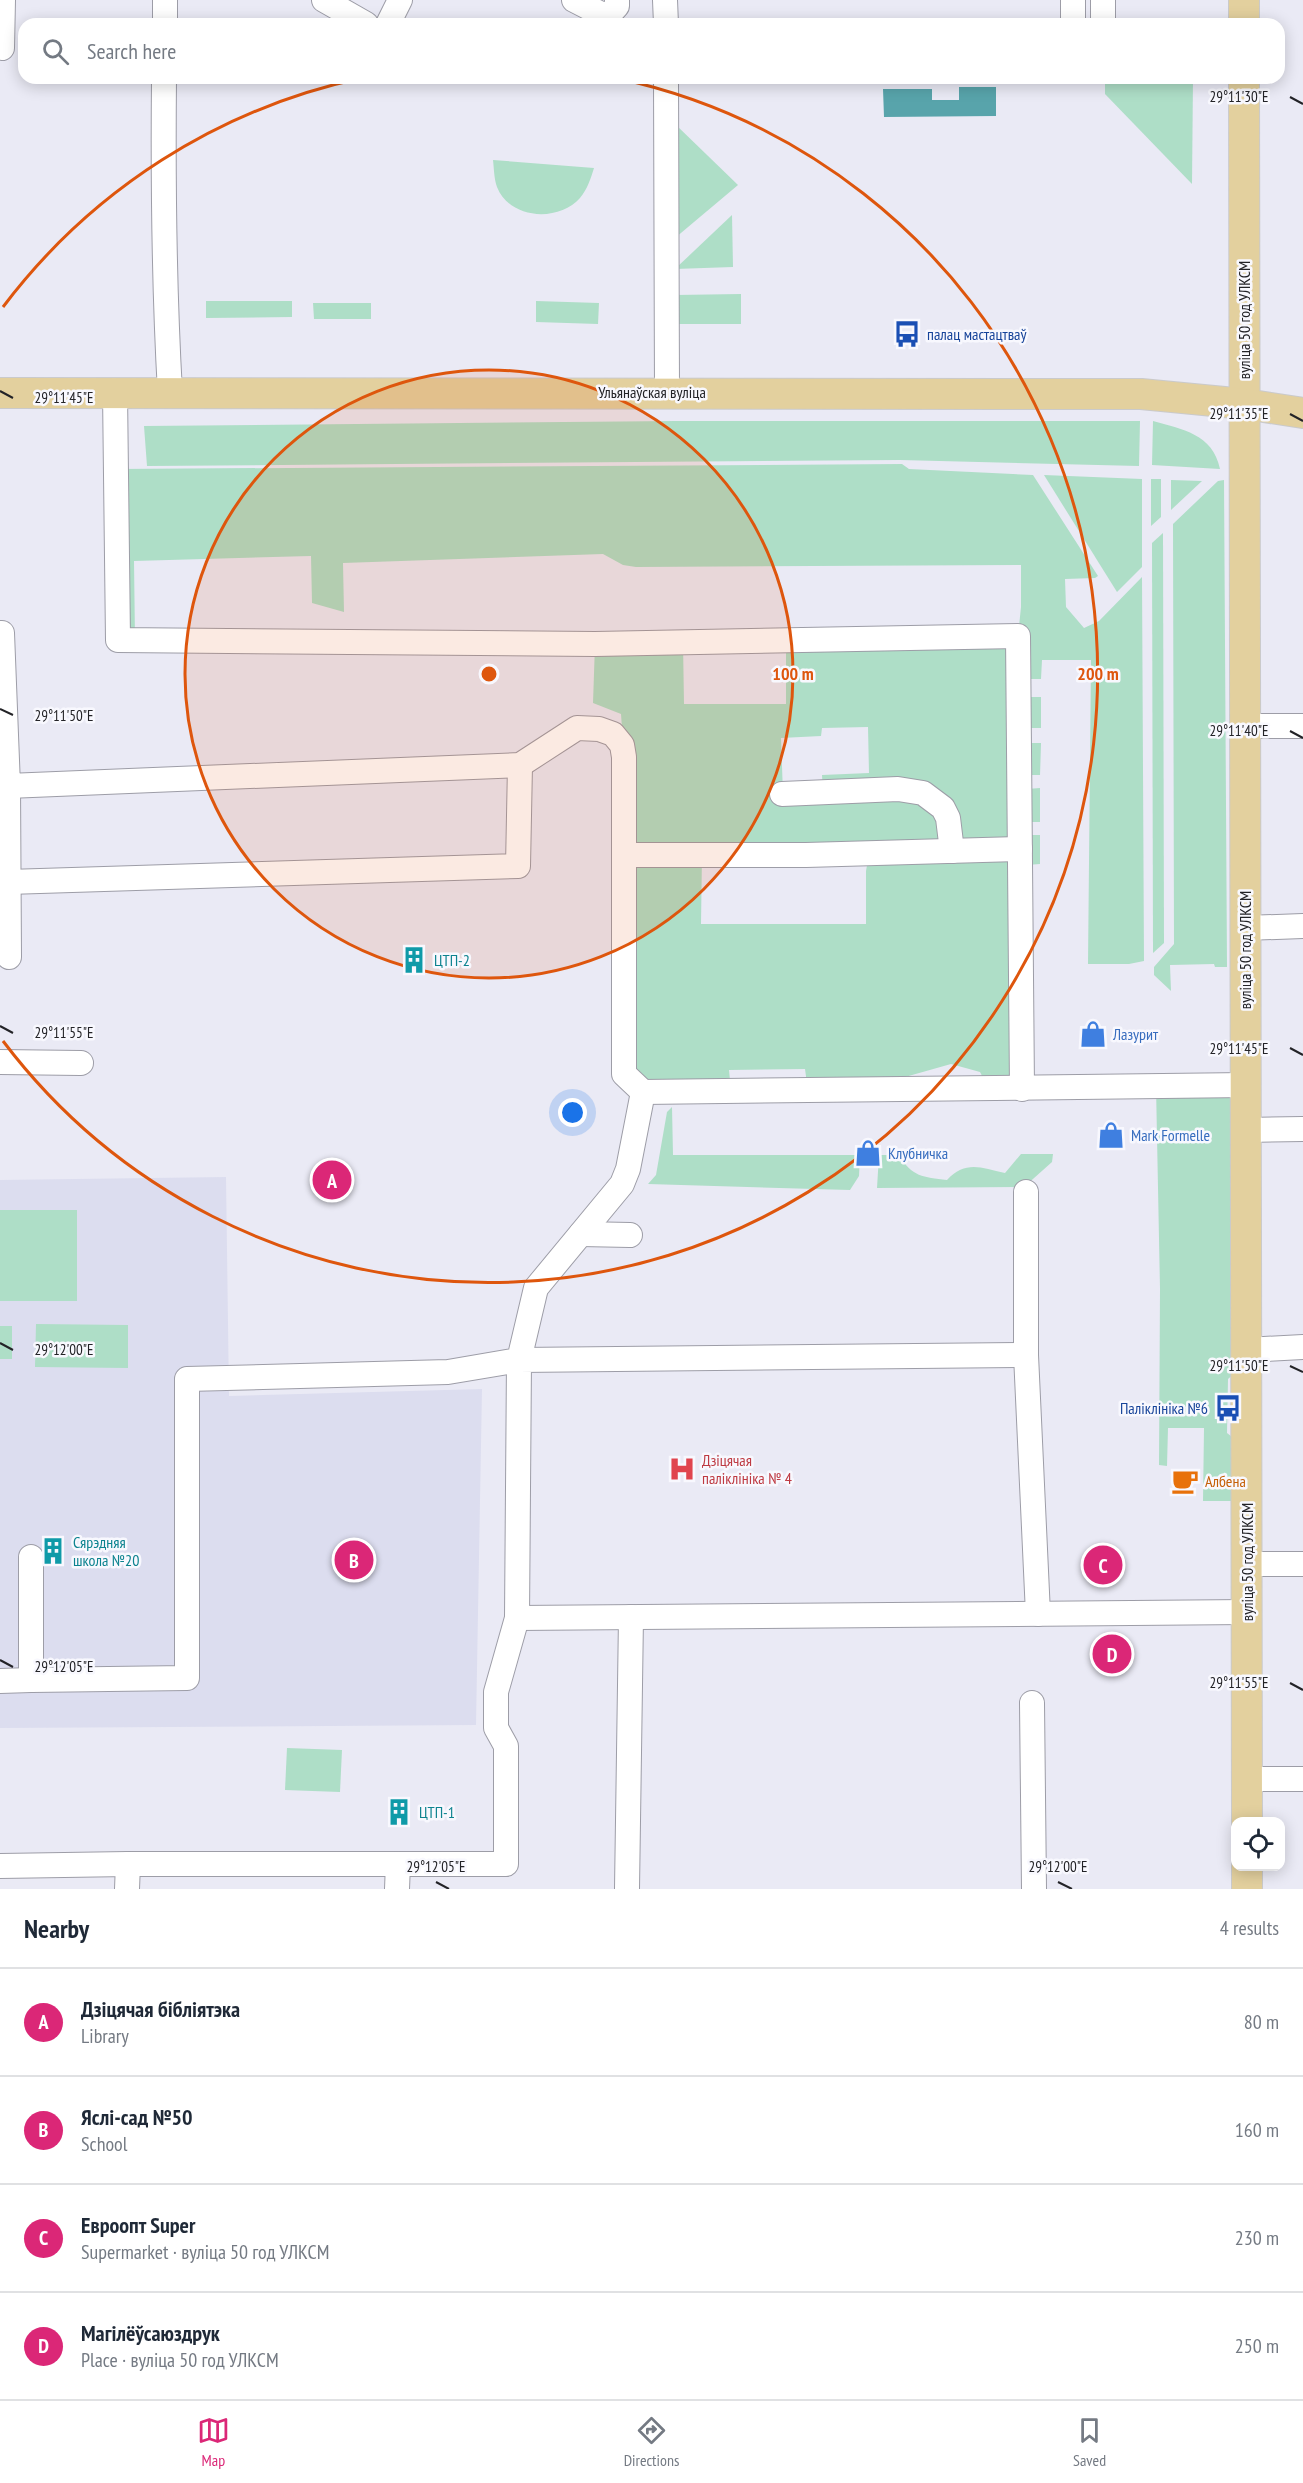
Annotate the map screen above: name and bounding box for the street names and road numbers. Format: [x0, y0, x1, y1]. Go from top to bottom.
street label: вуліца 50 год УЛКСМ [1234, 261, 1254, 379]
street label: Ульянаўская вуліца [598, 382, 706, 402]
street label: вуліца 50 год УЛКСМ [1235, 891, 1255, 1009]
street label: вуліца 50 год УЛКСМ [1237, 1503, 1257, 1621]

